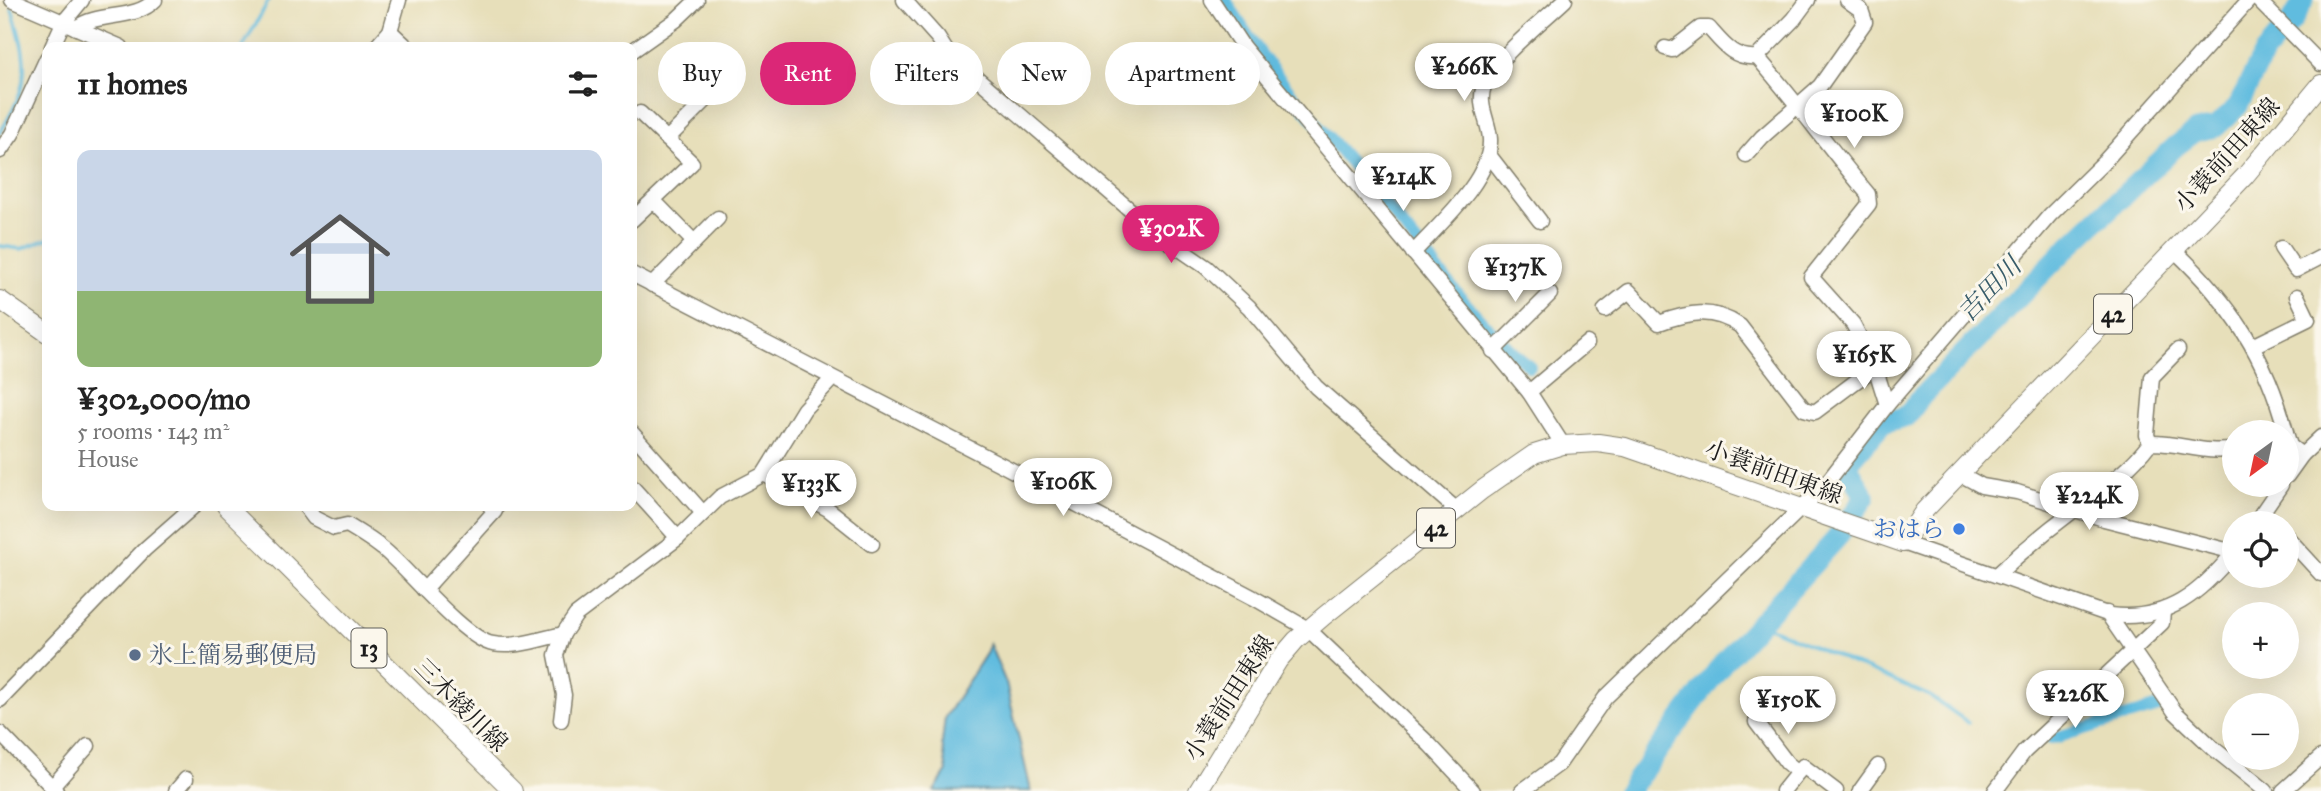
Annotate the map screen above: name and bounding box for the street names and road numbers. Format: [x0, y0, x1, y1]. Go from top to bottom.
street label: 小蓑前田東線 [2168, 91, 2286, 219]
road number: 42 [2094, 294, 2132, 334]
street label: 小蓑前田東線 [1701, 433, 1847, 511]
road number: 42 [1417, 508, 1455, 548]
road number: 13 [352, 628, 386, 668]
street label: 小蓑前田東線 [1177, 629, 1281, 767]
street label: 三木綾川線 [408, 652, 514, 758]

